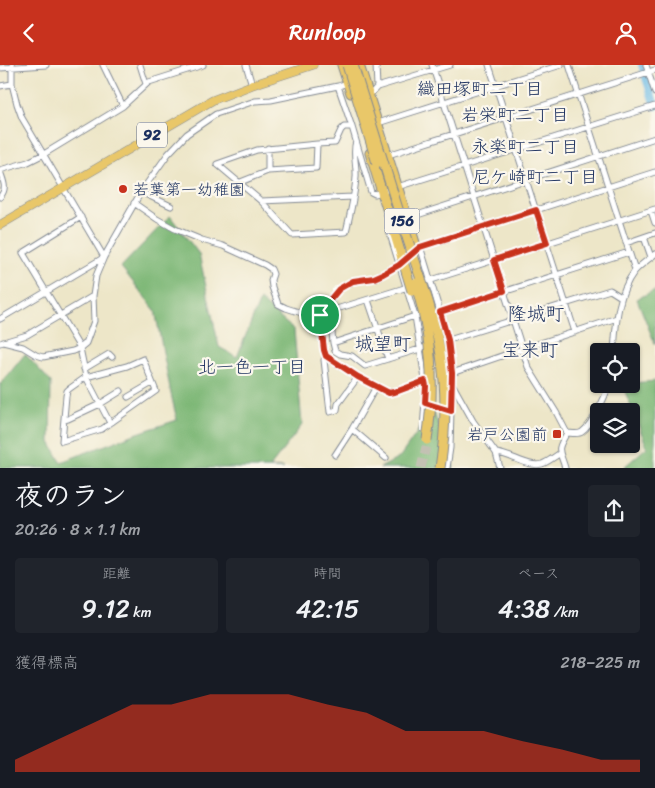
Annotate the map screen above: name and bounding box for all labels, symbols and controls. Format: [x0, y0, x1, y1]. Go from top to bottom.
text: Runloop [289, 13, 366, 52]
icon: back [15, 19, 43, 47]
icon: person [612, 19, 640, 47]
district label: 織田塚町二丁目 [417, 73, 543, 105]
district label: 岩栄町二丁目 [461, 99, 569, 131]
road number: 92 [137, 123, 167, 147]
district label: 永楽町二丁目 [471, 131, 579, 163]
district label: 尼ケ崎町二丁目 [472, 161, 598, 193]
place label: 若葉第一幼稚園 [133, 175, 245, 204]
marker: 若葉第一幼稚園 [117, 183, 129, 195]
road number: 156 [384, 209, 420, 233]
pin [299, 294, 341, 336]
district label: 隆城町 [507, 297, 565, 330]
icon: arrive [306, 301, 334, 329]
district label: 城望町 [354, 327, 412, 360]
district label: 宝来町 [501, 333, 559, 366]
map controls [590, 343, 640, 453]
button: locate [590, 343, 640, 393]
district label: 北一色一丁目 [198, 351, 306, 383]
button: layers [590, 403, 640, 453]
place label: 岩戸公園前 [467, 420, 547, 449]
marker: 岩戸公園前 [551, 428, 563, 440]
text: 夜のラン [15, 471, 127, 520]
button: share [588, 485, 640, 537]
text: 20:26 · 8 × 1.1 km [15, 515, 140, 544]
text: 距離 [103, 561, 131, 586]
text: 時間 [314, 561, 342, 586]
text: ペース [518, 561, 559, 586]
text: 9.12 [82, 586, 130, 631]
text: 42:15 [296, 586, 359, 631]
text: 4:38 [498, 586, 550, 631]
text: km [130, 600, 151, 625]
text: /km [550, 600, 579, 625]
text: 獲得標高 [15, 648, 79, 677]
text: 218–225 m [560, 648, 640, 677]

